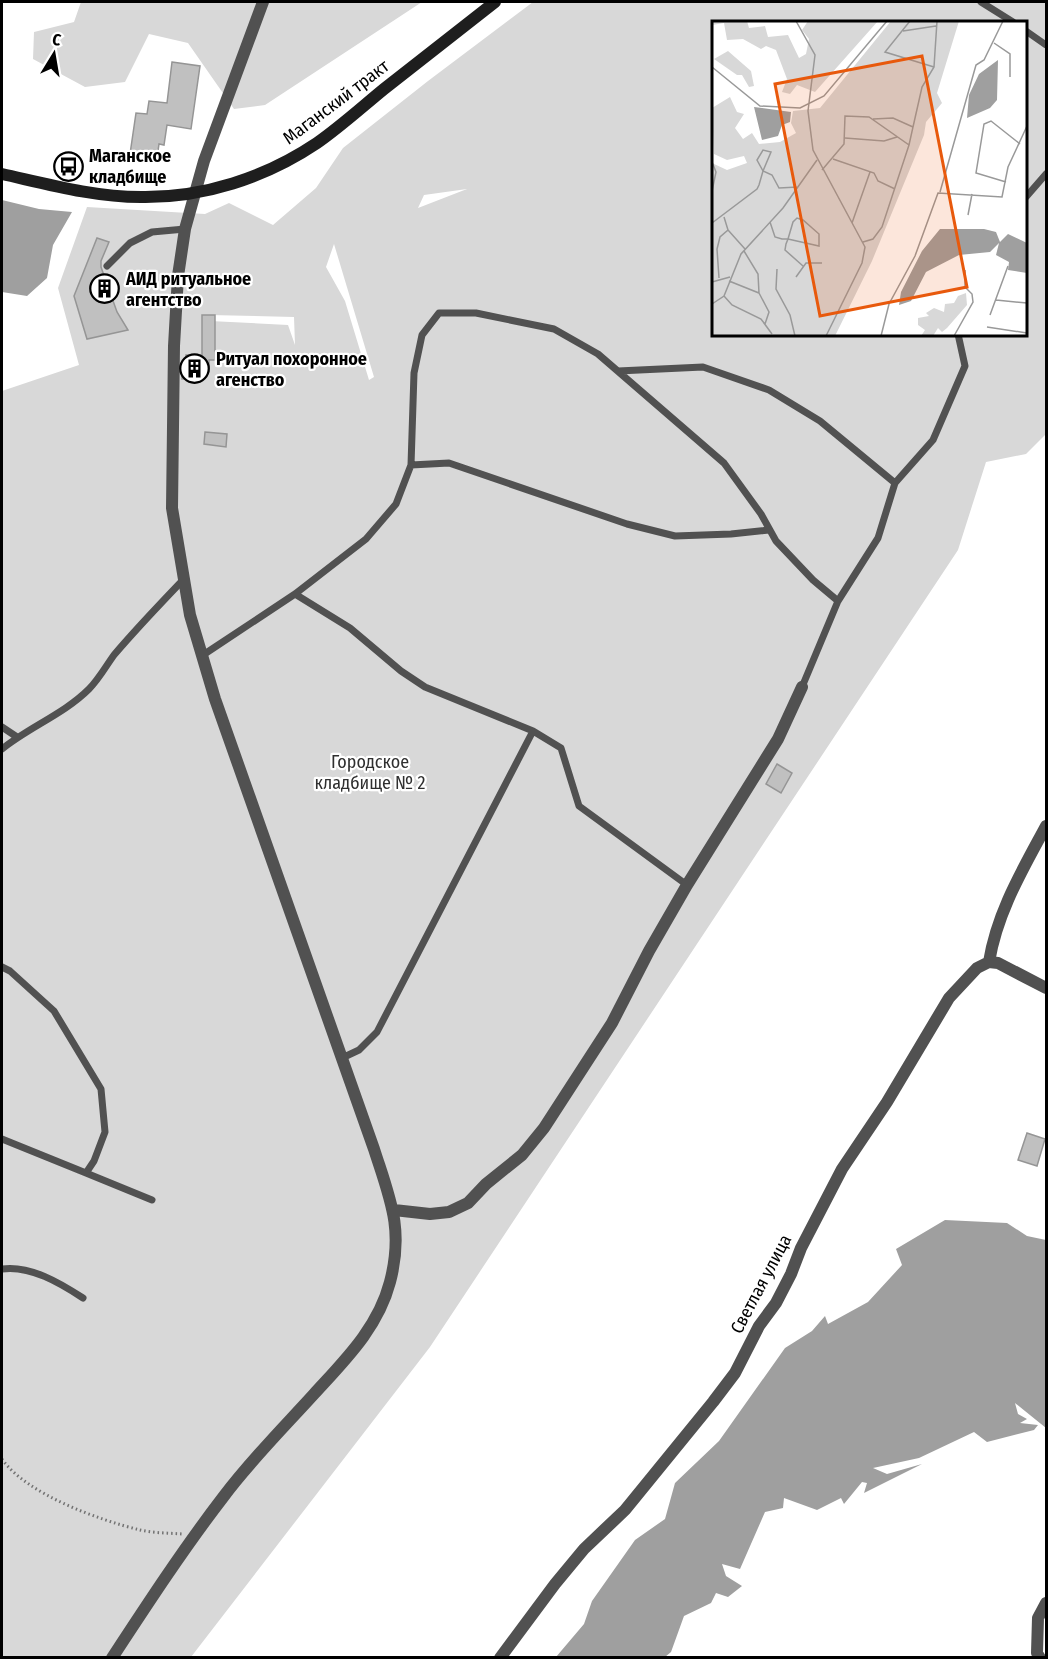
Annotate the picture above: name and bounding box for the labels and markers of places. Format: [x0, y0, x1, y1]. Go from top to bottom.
place label: Маганское кладбище [89, 145, 171, 188]
bus stop icon: Маганское кладбище [52, 150, 84, 182]
place label: АИД ритуальное агентство [125, 268, 251, 311]
building icon: АИД ритуальное агентство [89, 273, 121, 305]
place label: Ритуал похоронное агенство [216, 348, 367, 391]
building icon: Ритуал похоронное агенство [179, 353, 211, 385]

